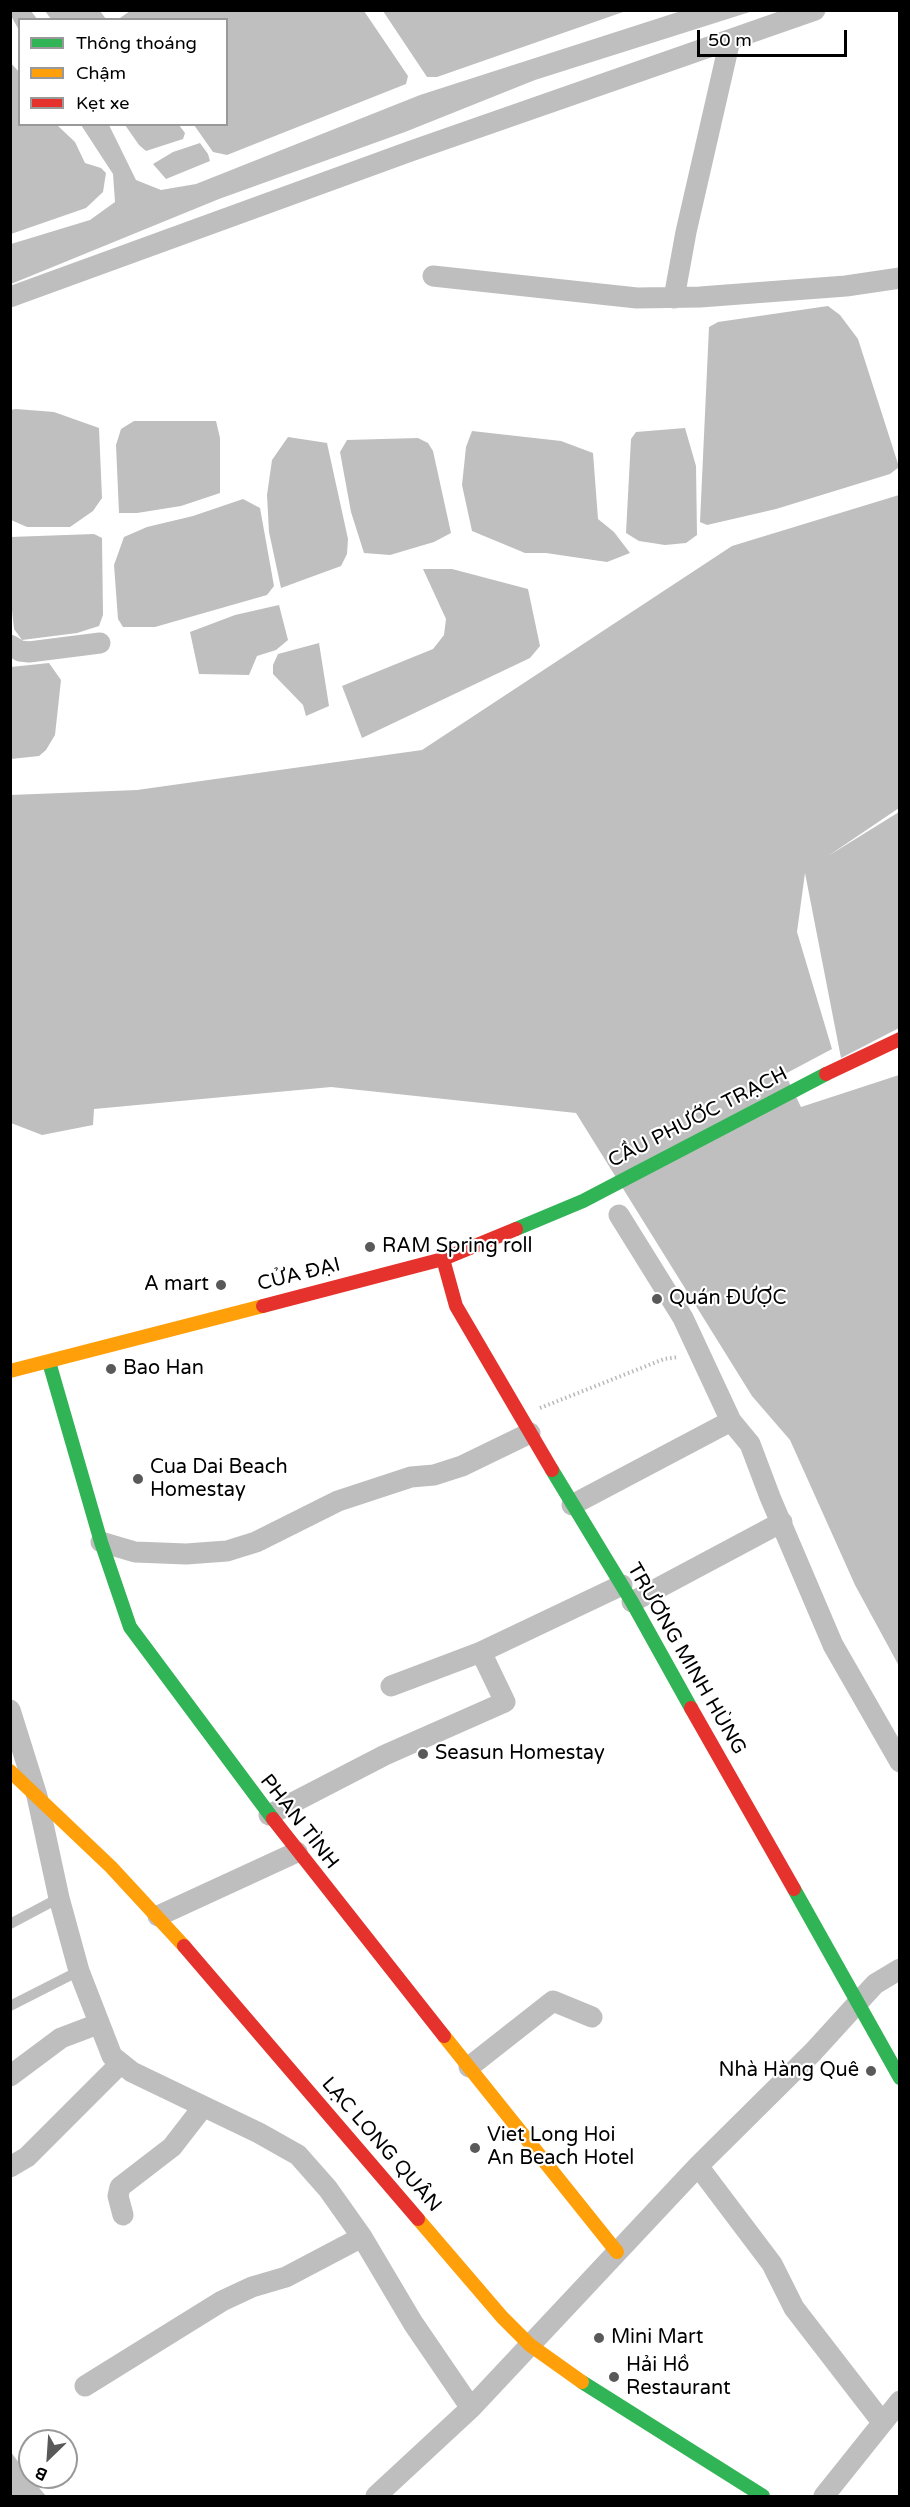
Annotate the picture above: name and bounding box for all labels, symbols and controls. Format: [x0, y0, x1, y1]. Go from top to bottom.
legend [18, 18, 228, 126]
scale bar [700, 18, 850, 56]
text: 50 m [708, 29, 752, 51]
text: Thông thoáng [76, 32, 197, 54]
text: Chậm [76, 62, 126, 84]
text: Kẹt xe [76, 92, 130, 114]
street label: CẦU PHƯỚC TRẠCH [604, 1062, 792, 1174]
place label: RAM Spring roll [382, 1235, 533, 1259]
marker: RAM Spring roll [363, 1240, 377, 1254]
street label: CỬA ĐẠI [255, 1253, 343, 1297]
place label: A mart [144, 1273, 209, 1297]
marker: A mart [214, 1278, 228, 1292]
place label: Quán ĐƯỢC [669, 1287, 786, 1311]
marker: Quán ĐƯỢC [650, 1292, 664, 1306]
place label: Bao Han [123, 1357, 204, 1381]
marker: Bao Han [104, 1362, 118, 1376]
place label: Cua Dai Beach Homestay [150, 1456, 288, 1503]
marker: Cua Dai Beach Homestay [131, 1472, 145, 1486]
street label: TRƯƠNG MINH HÙNG [621, 1559, 751, 1759]
place label: Seasun Homestay [435, 1742, 605, 1766]
marker: Seasun Homestay [416, 1747, 430, 1761]
street label: PHAN TÌNH [255, 1770, 343, 1874]
place label: Nhà Hàng Quê [719, 2059, 859, 2083]
marker: Nhà Hàng Quê [864, 2064, 878, 2078]
street label: LẠC LONG QUÂN [316, 2073, 446, 2217]
place label: Viet Long Hoi An Beach Hotel [487, 2124, 634, 2171]
marker: Viet Long Hoi An Beach Hotel [468, 2141, 482, 2155]
place label: Mini Mart [611, 2326, 703, 2350]
marker: Mini Mart [592, 2331, 606, 2345]
place label: Hải Hồ Restaurant [626, 2354, 731, 2401]
marker: Hải Hồ Restaurant [607, 2370, 621, 2384]
north arrow [18, 2429, 78, 2489]
text: B [32, 2462, 50, 2485]

